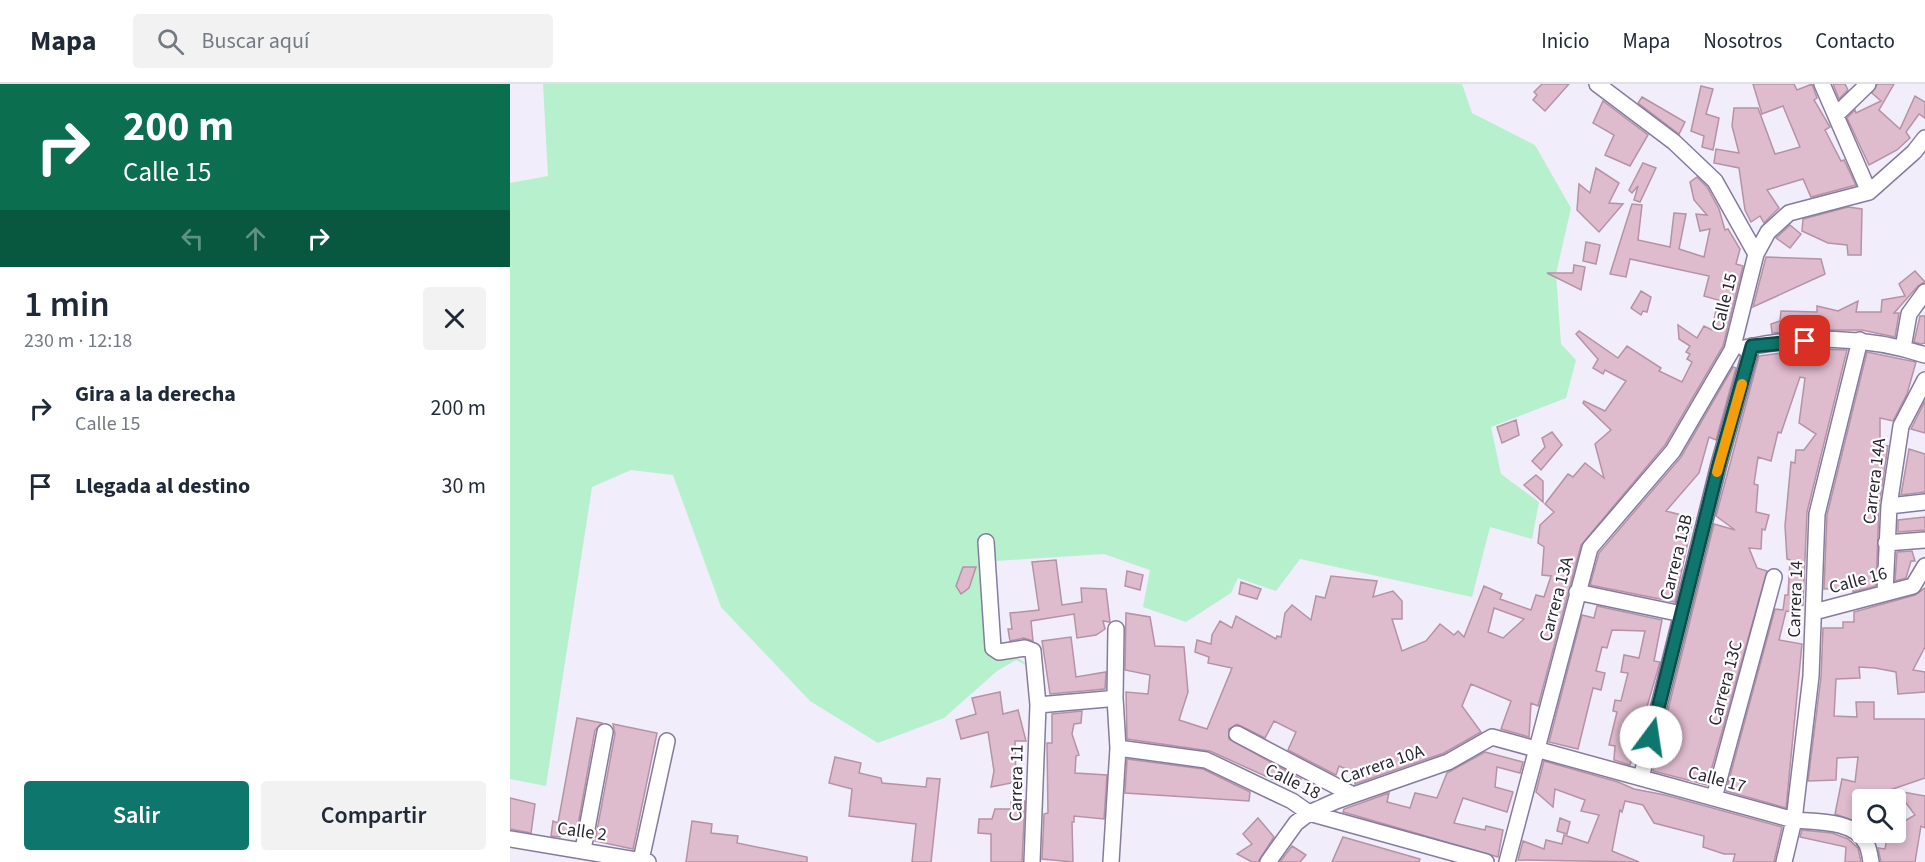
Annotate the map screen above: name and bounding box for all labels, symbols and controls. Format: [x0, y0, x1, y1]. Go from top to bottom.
search box [133, 14, 553, 68]
text: Mapa [30, 21, 97, 61]
icon: search [154, 25, 187, 58]
text: Buscar aquí [202, 25, 309, 57]
text: Inicio [1541, 26, 1589, 56]
text: Mapa [1622, 26, 1670, 56]
text: Nosotros [1703, 26, 1782, 56]
text: Contacto [1815, 26, 1895, 56]
text: 200 m [123, 97, 234, 157]
icon: right [24, 108, 102, 186]
text: Calle 15 [123, 153, 211, 192]
icon: left [176, 222, 209, 255]
icon: ahead [239, 222, 272, 255]
icon: right [302, 222, 335, 255]
street label: Calle 15 [1705, 270, 1744, 334]
text: 1 min [24, 279, 110, 330]
button: close [423, 287, 486, 350]
pin [1779, 315, 1830, 366]
icon: arrive [1788, 324, 1821, 357]
text: 230 m · 12:18 [24, 327, 132, 355]
text: Gira a la derecha [75, 378, 236, 410]
icon: right [24, 392, 57, 425]
text: 200 m [431, 392, 486, 424]
text: Calle 15 [75, 410, 141, 438]
street label: Carrera 14A [1857, 436, 1892, 526]
icon: arrive [24, 470, 57, 503]
text: Llegada al destino [75, 470, 250, 502]
text: 30 m [441, 470, 486, 502]
street label: Carrera 13B [1654, 512, 1699, 603]
street label: Carrera 13A [1533, 554, 1580, 644]
street label: Carrera 14 [1782, 560, 1809, 638]
street label: Calle 16 [1826, 561, 1890, 600]
street label: Carrera 13C [1702, 638, 1749, 729]
position arrow [1619, 705, 1683, 769]
street label: Carrera 10A [1337, 738, 1427, 790]
street label: Carrera 11 [1003, 744, 1030, 822]
street label: Calle 18 [1261, 757, 1325, 806]
street label: Calle 17 [1685, 760, 1749, 799]
button: Salir [24, 781, 249, 850]
button: Compartir [261, 781, 486, 850]
map controls [1852, 789, 1906, 843]
button: search [1852, 789, 1906, 843]
street label: Calle 2 [555, 816, 608, 847]

